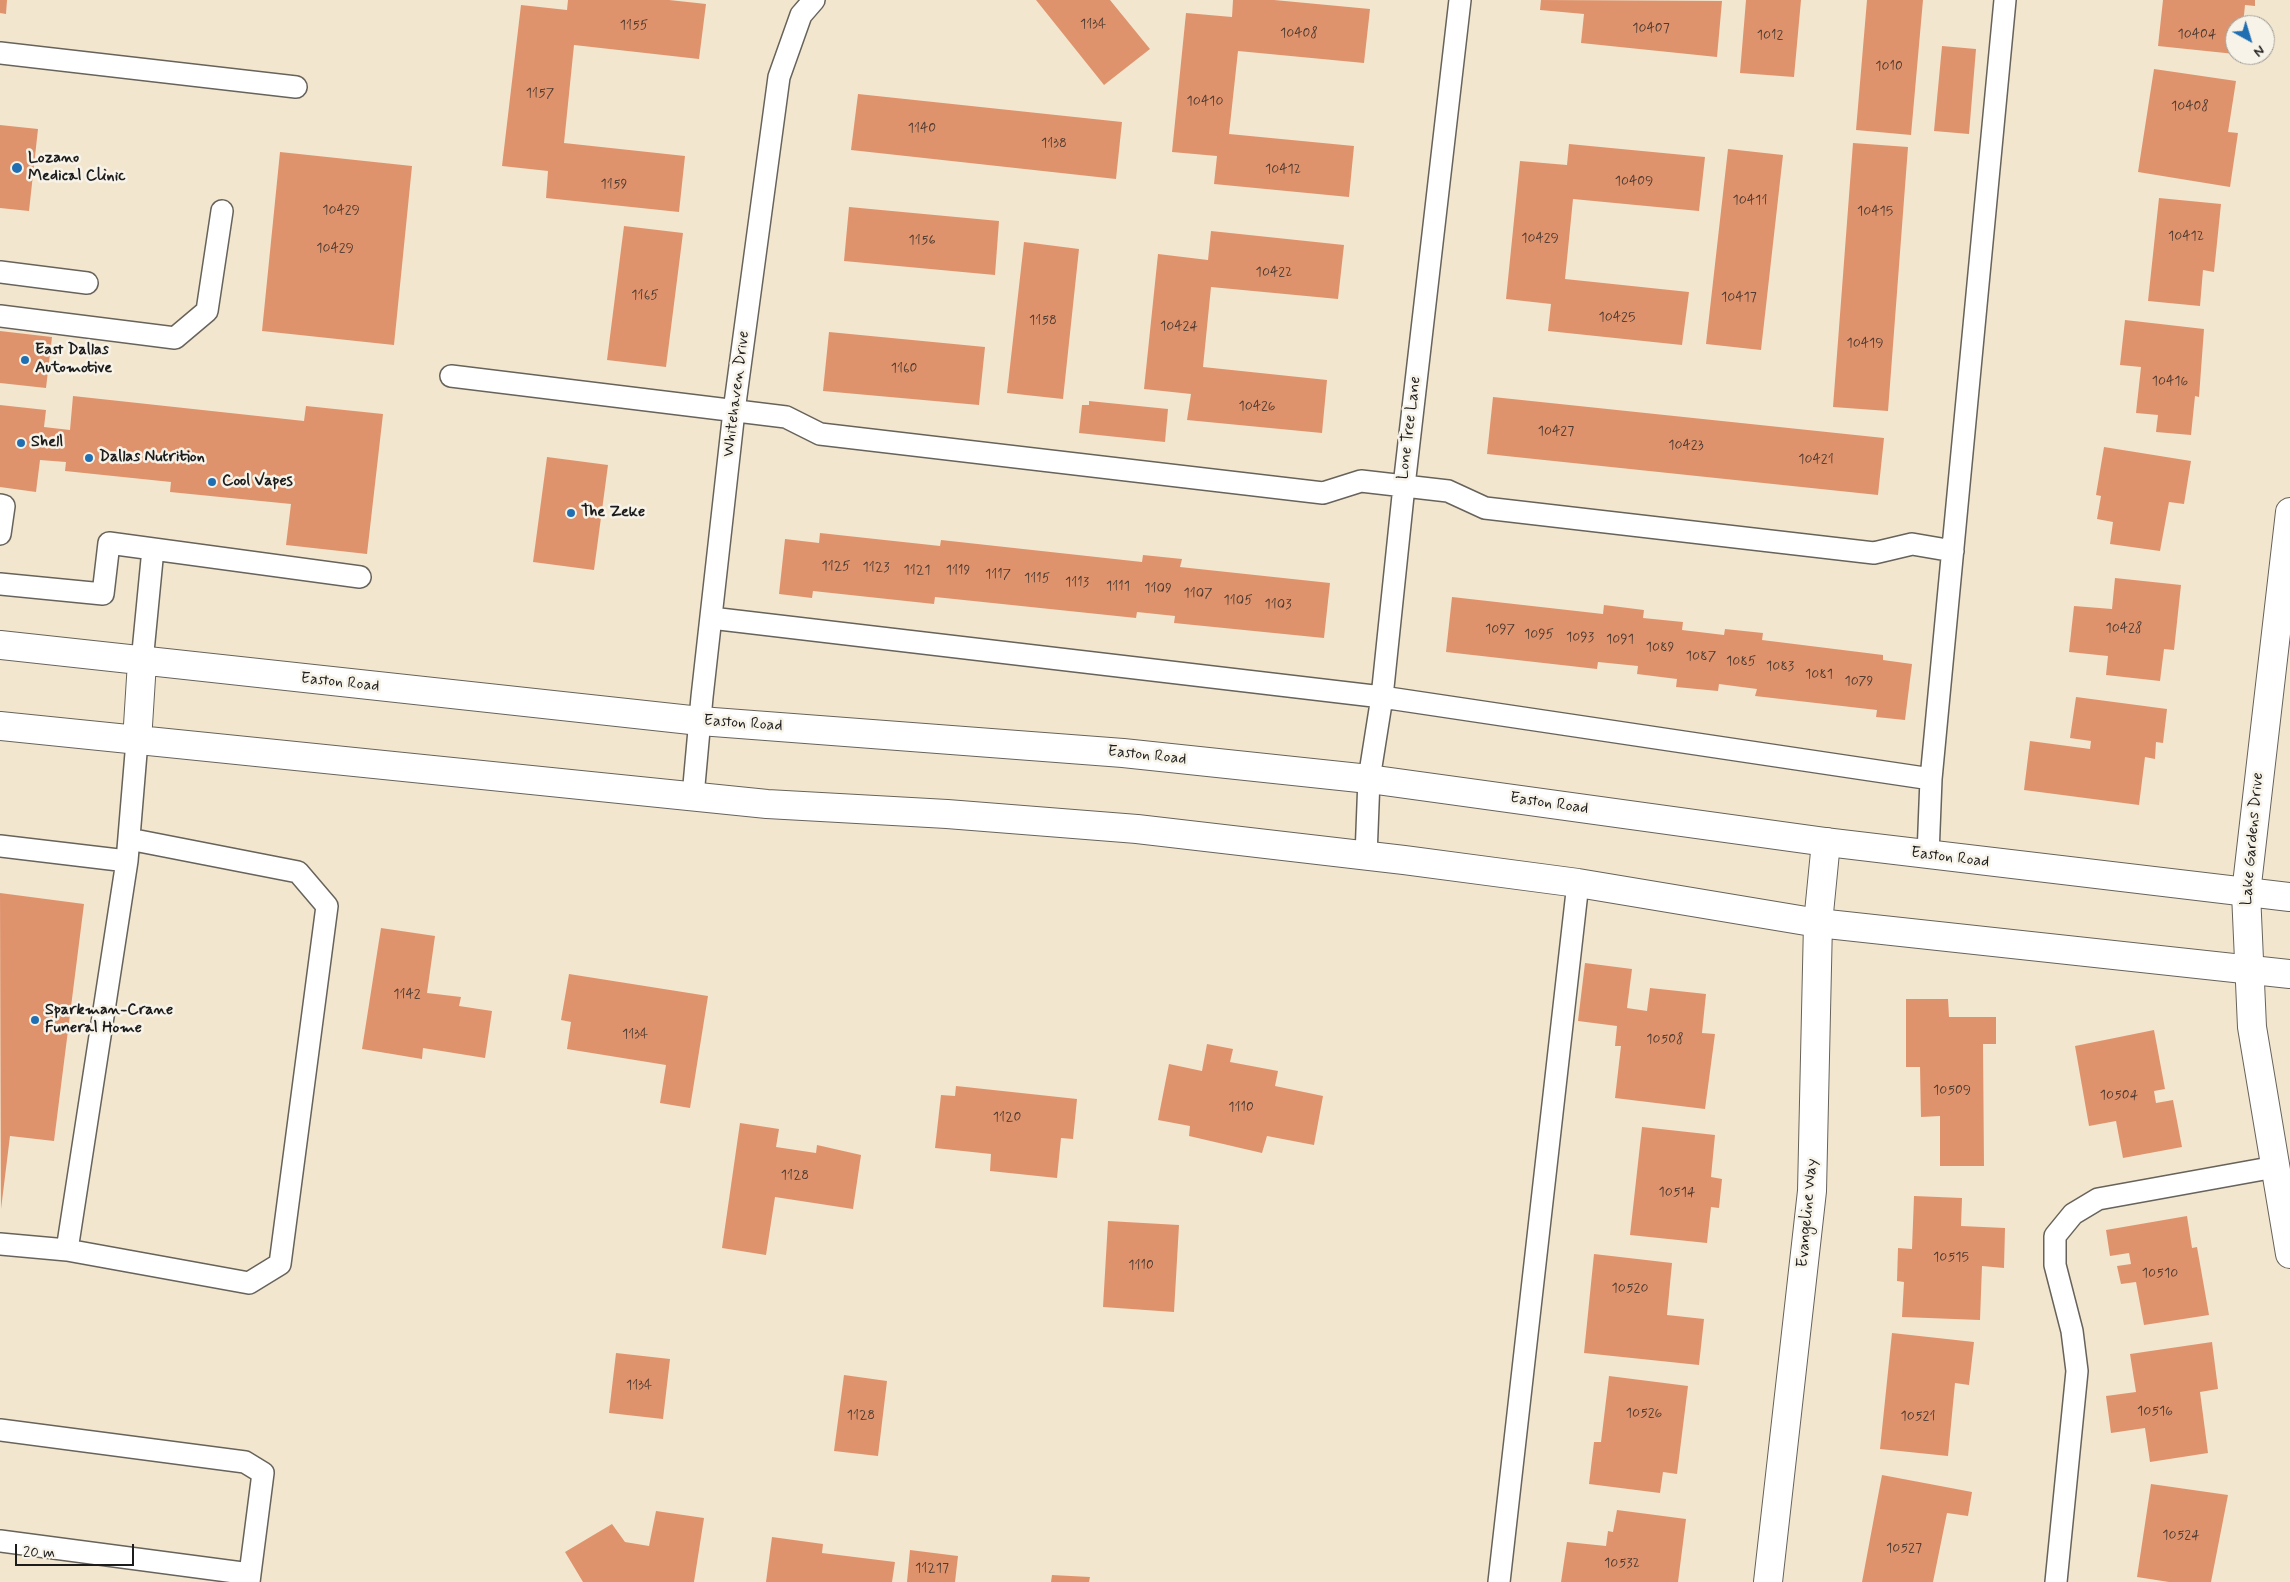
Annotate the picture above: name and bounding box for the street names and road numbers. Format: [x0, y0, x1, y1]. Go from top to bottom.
street label: Whitehaven Drive [720, 330, 754, 458]
street label: Lone Tree Lane [1394, 375, 1426, 481]
street label: Easton Road [300, 669, 380, 697]
street label: Easton Road [703, 712, 783, 736]
street label: Easton Road [1107, 742, 1187, 770]
street label: Lake Gardens Drive [2238, 772, 2268, 906]
street label: Easton Road [1509, 789, 1589, 819]
street label: Easton Road [1910, 844, 1990, 872]
street label: Evangeline Way [1794, 1158, 1822, 1268]

